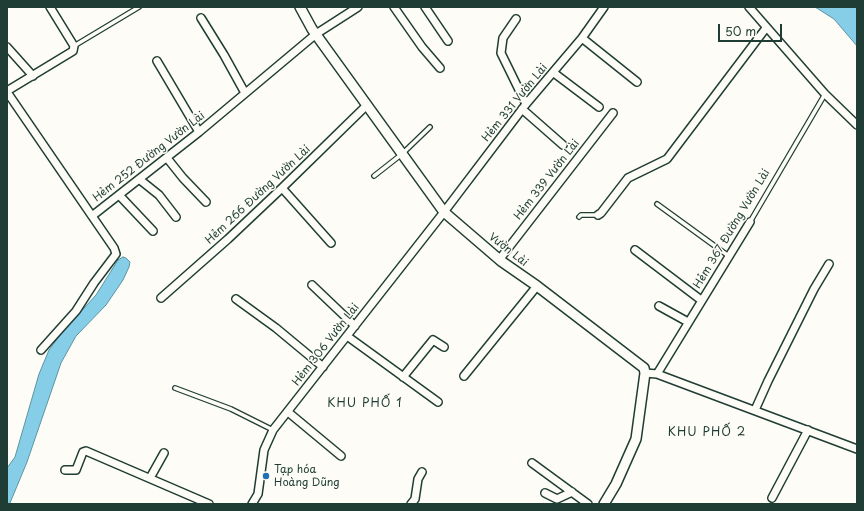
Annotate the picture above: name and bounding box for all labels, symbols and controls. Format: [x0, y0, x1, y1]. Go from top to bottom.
scale bar [720, 16, 784, 42]
text: 50 m [725, 22, 756, 40]
street label: Hẻm 331 Vườn Lài [480, 61, 550, 145]
street label: Hẻm 252 Đường Vườn Lài [90, 109, 208, 205]
street label: Hẻm 339 Vườn Lài [512, 137, 582, 223]
street label: Hẻm 266 Đường Vườn Lài [203, 143, 313, 247]
street label: Hẻm 367 Đường Vườn Lài [691, 167, 773, 291]
street label: Vườn Lài [486, 231, 530, 269]
street label: Hẻm 306 Vườn Lài [290, 301, 362, 389]
district label: KHU PHỐ 1 [327, 397, 403, 411]
district label: KHU PHỐ 2 [668, 426, 746, 440]
place label: Tạp hóa Hoàng Dũng [274, 463, 340, 489]
marker: Tạp hóa Hoàng Dũng [261, 471, 271, 481]

